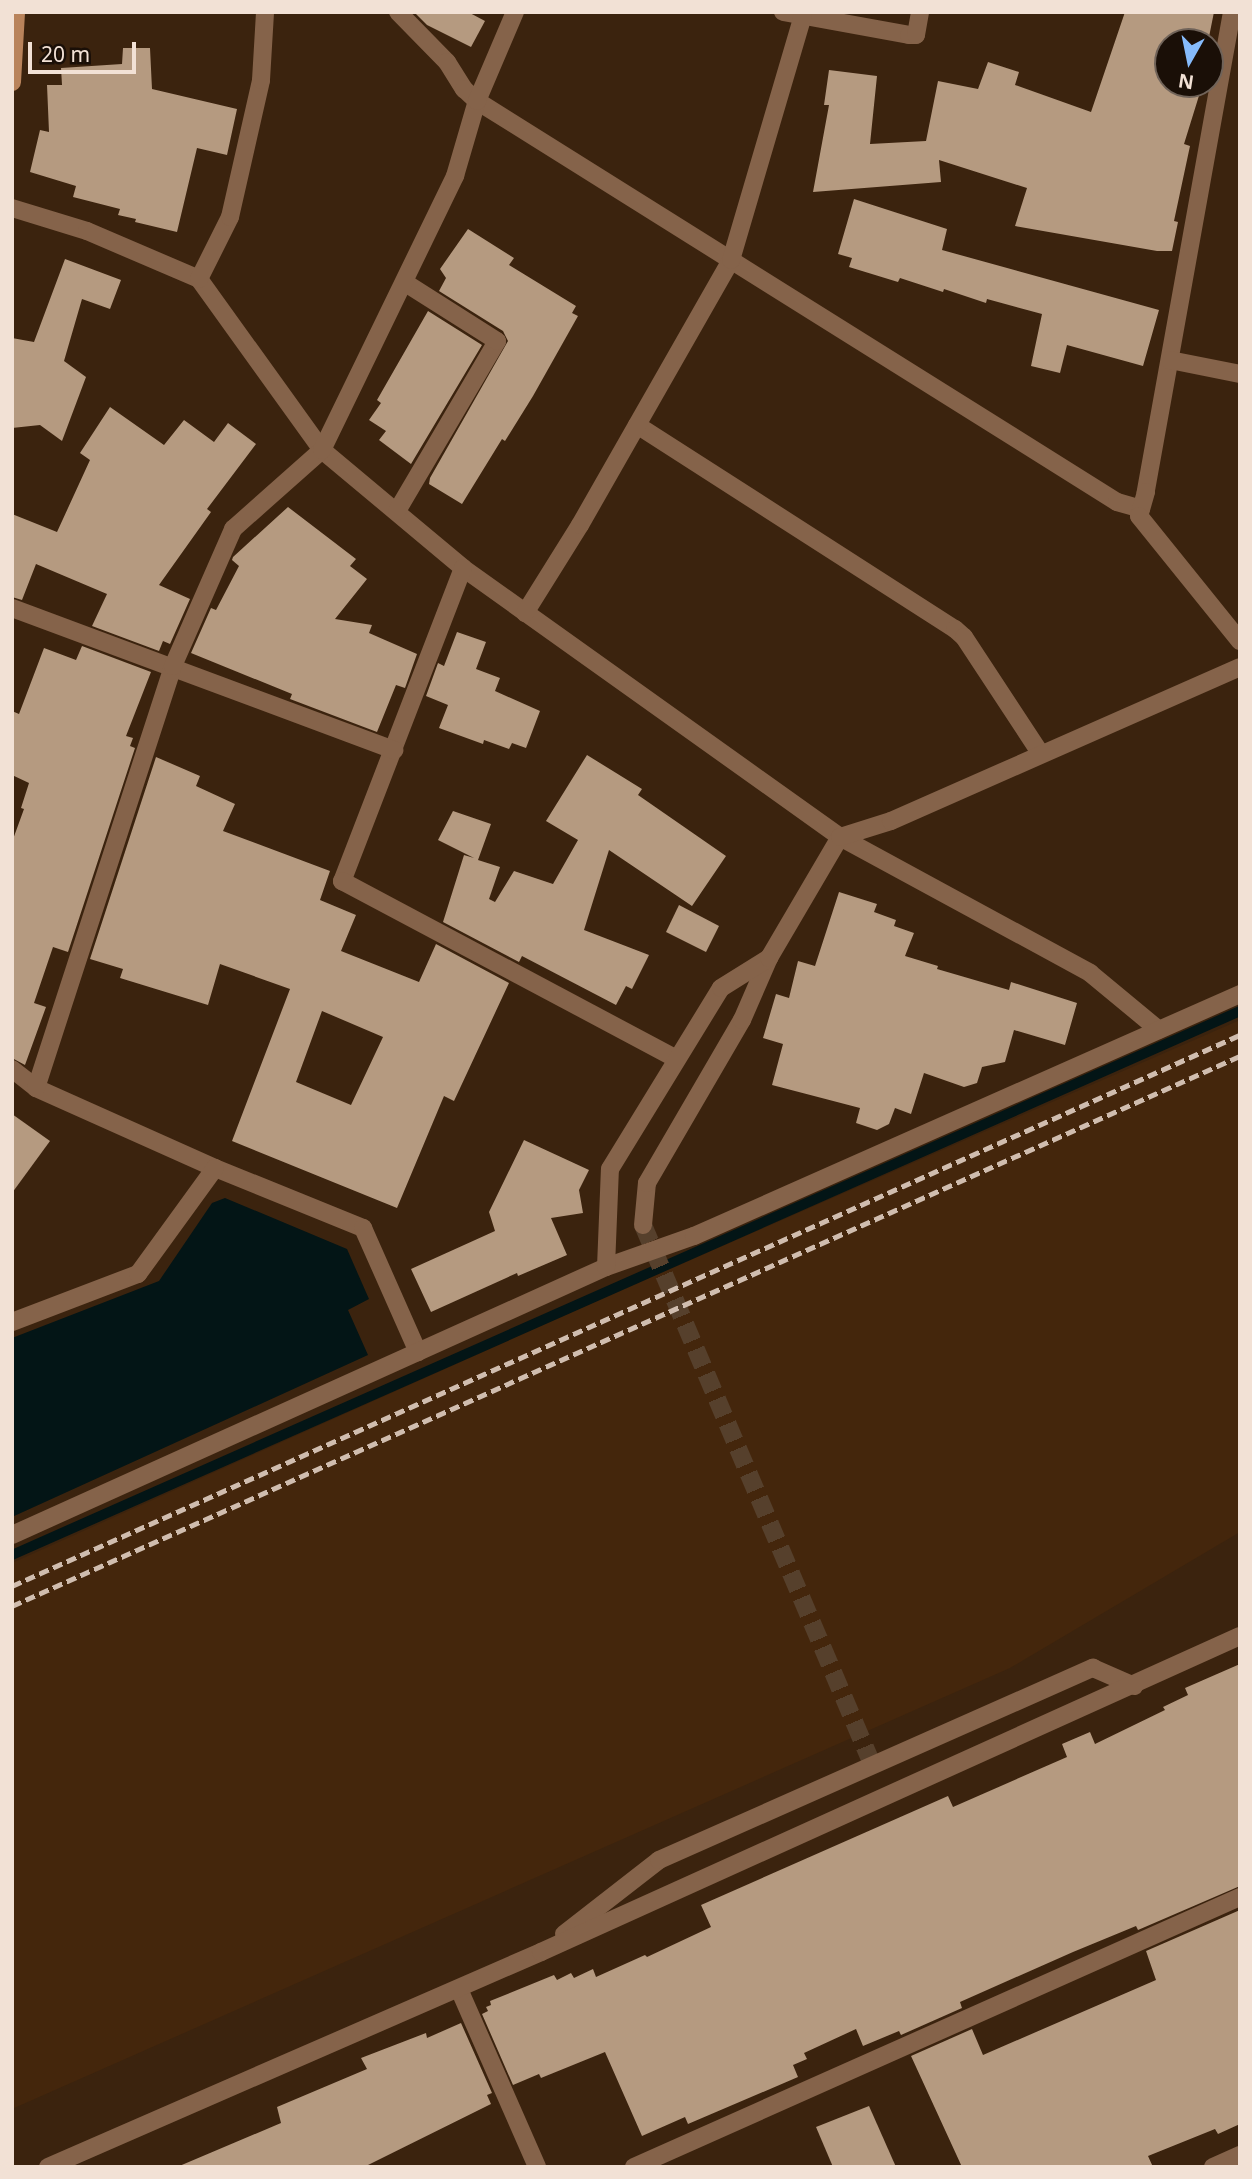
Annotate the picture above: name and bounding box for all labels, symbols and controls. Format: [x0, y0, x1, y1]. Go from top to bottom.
scale bar [32, 28, 140, 72]
north arrow [1154, 28, 1224, 98]
text: 20 m [41, 40, 90, 68]
text: N [1176, 68, 1196, 96]

